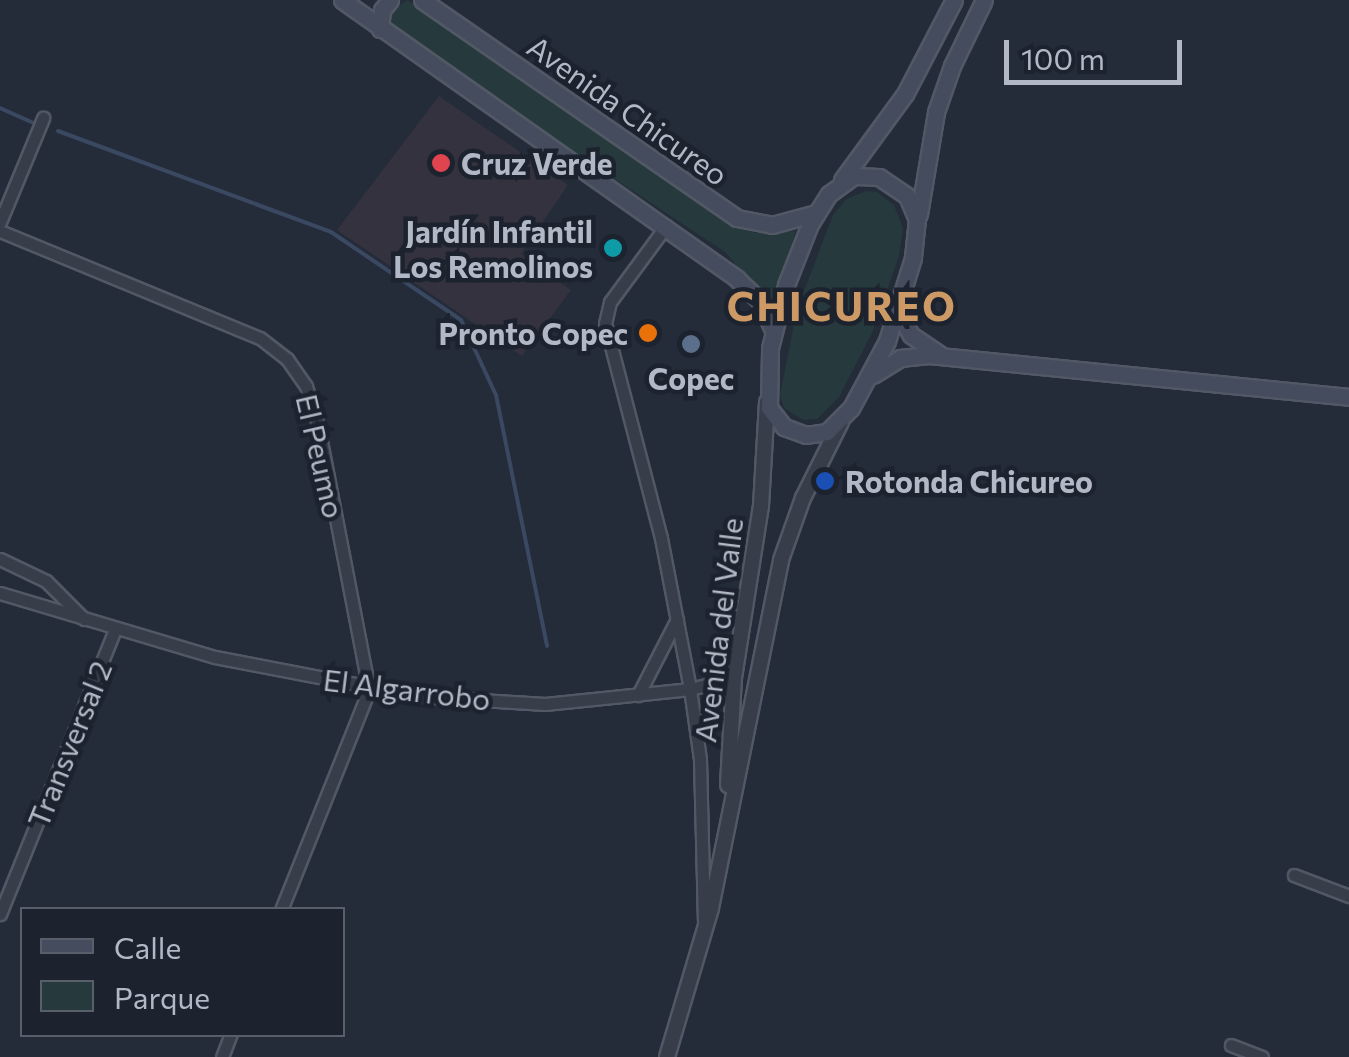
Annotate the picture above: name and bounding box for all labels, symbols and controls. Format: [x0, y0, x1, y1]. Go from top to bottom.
scale bar [1009, 20, 1186, 82]
street label: Avenida Chicureo [521, 28, 735, 192]
text: 100 m [1021, 39, 1105, 76]
place label: Cruz Verde [461, 145, 612, 181]
marker: Cruz Verde [430, 152, 452, 174]
place label: Jardín Infantil Los Remolinos [393, 213, 593, 284]
marker: Jardín Infantil Los Remolinos [602, 237, 624, 259]
district label: CHICUREO [727, 281, 957, 329]
place label: Pronto Copec [439, 315, 628, 351]
marker: Pronto Copec [637, 322, 659, 344]
marker: Copec [680, 333, 702, 355]
place label: Copec [648, 360, 734, 396]
street label: El Peumo [289, 390, 353, 522]
place label: Rotonda Chicureo [845, 463, 1093, 499]
marker: Rotonda Chicureo [814, 470, 836, 492]
street label: Avenida del Valle [686, 516, 750, 744]
street label: Transversal 2 [19, 656, 119, 832]
street label: El Algarrobo [321, 661, 493, 717]
legend [20, 907, 345, 1037]
text: Calle [114, 928, 181, 965]
text: Parque [114, 978, 210, 1015]

